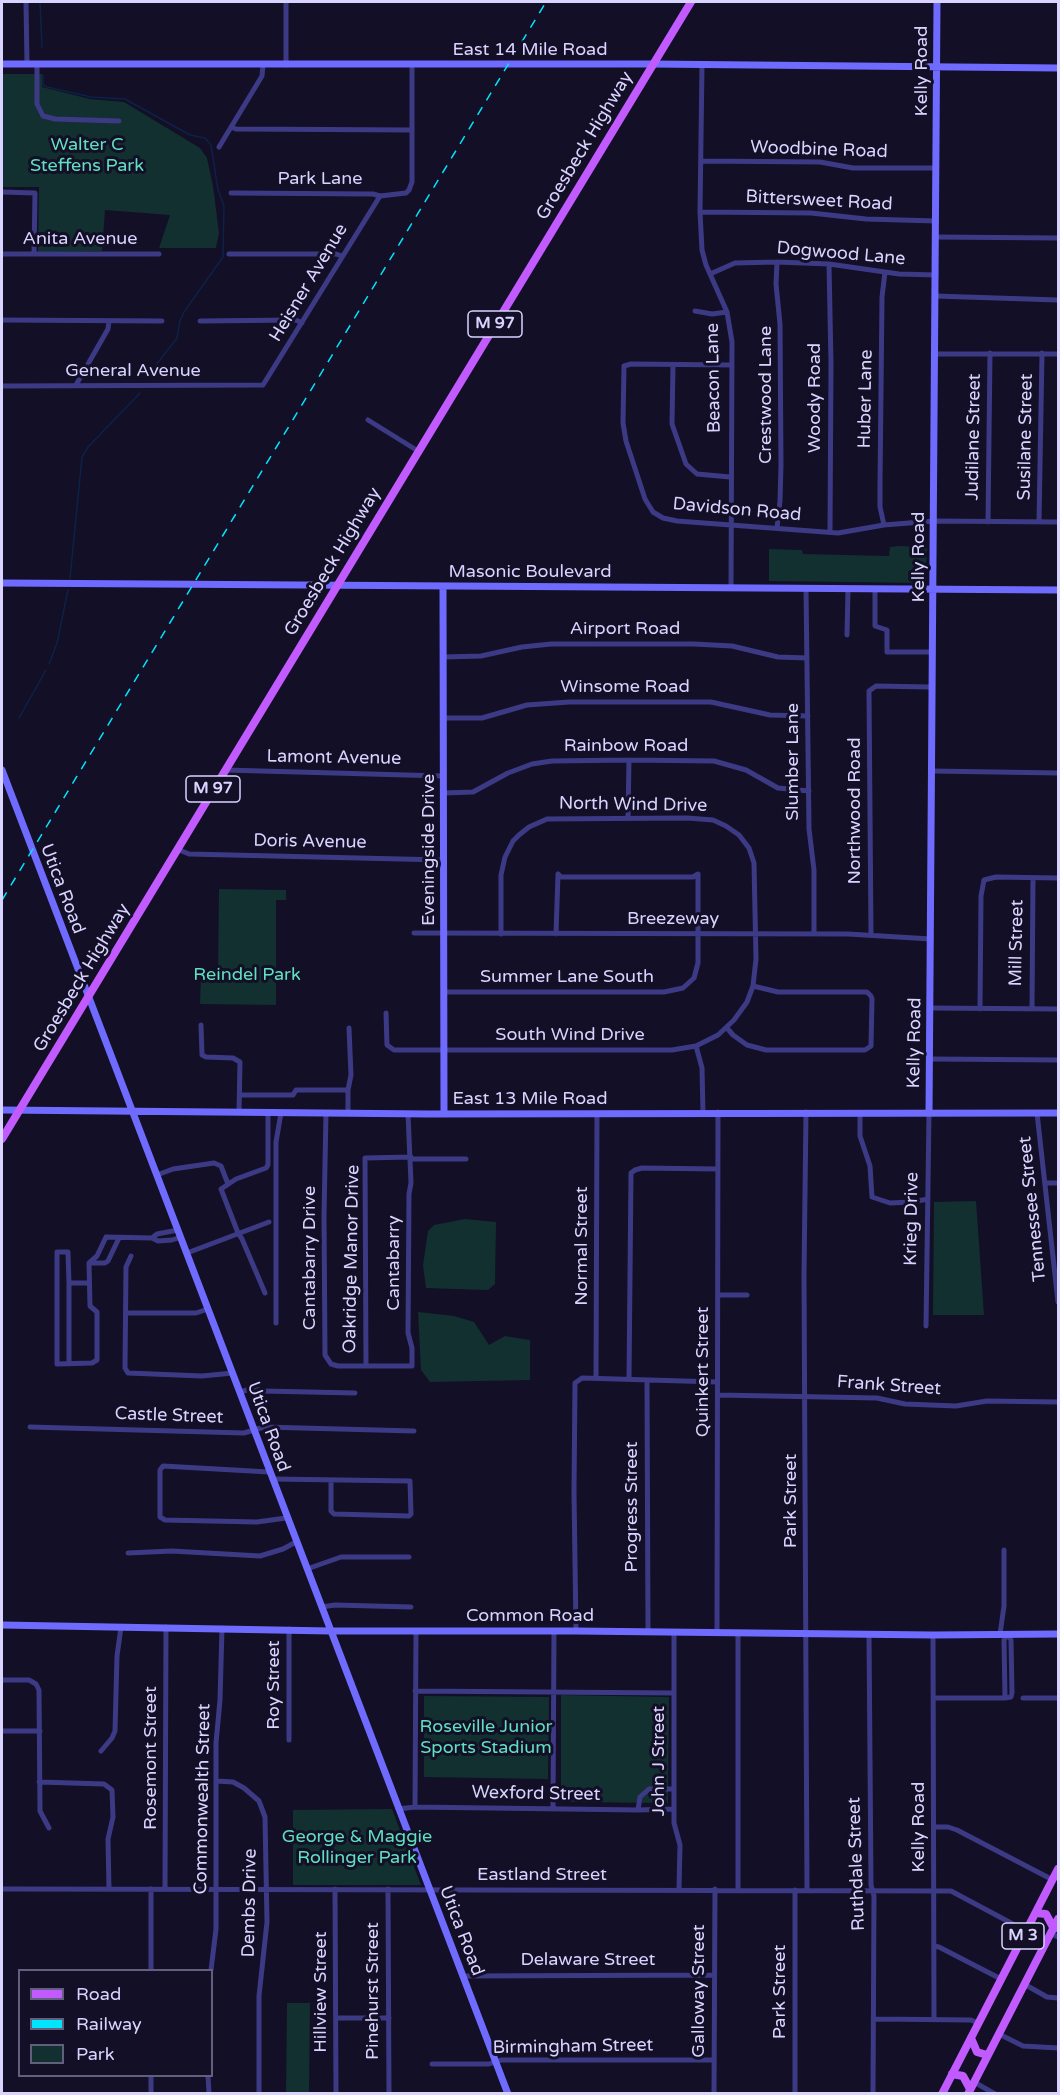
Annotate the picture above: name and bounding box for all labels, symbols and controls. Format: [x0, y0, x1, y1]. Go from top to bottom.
street label: Kelly Road [911, 26, 933, 116]
street label: East 14 Mile Road [452, 39, 608, 61]
street label: Groesbeck Highway [532, 68, 638, 224]
park label: Walter C Steffens Park [30, 134, 144, 176]
street label: Woodbine Road [750, 137, 888, 163]
street label: Park Lane [278, 168, 362, 190]
street label: Bittersweet Road [745, 186, 893, 216]
street label: Heisner Avenue [265, 220, 353, 346]
street label: Anita Avenue [23, 228, 137, 250]
street label: Dogwood Lane [776, 238, 906, 270]
road number: M 97 [468, 311, 522, 337]
street label: Beacon Lane [702, 323, 726, 433]
street label: Crestwood Lane [755, 326, 777, 464]
street label: Woody Road [804, 343, 826, 453]
street label: Huber Lane [854, 349, 878, 449]
street label: General Avenue [65, 360, 201, 382]
street label: Judilane Street [962, 373, 986, 501]
street label: Susilane Street [1014, 373, 1038, 501]
street label: Groesbeck Highway [280, 484, 386, 640]
street label: Davidson Road [672, 494, 802, 526]
street label: Kelly Road [908, 512, 930, 602]
street label: Masonic Boulevard [448, 561, 612, 583]
street label: Airport Road [570, 618, 680, 640]
street label: Winsome Road [560, 676, 690, 698]
street label: Slumber Lane [782, 703, 804, 821]
street label: Rainbow Road [564, 735, 688, 757]
street label: Northwood Road [844, 737, 866, 885]
street label: Lamont Avenue [266, 746, 402, 770]
street label: Eveningside Drive [418, 774, 440, 926]
road number: M 97 [186, 776, 240, 802]
street label: North Wind Drive [559, 793, 707, 817]
street label: Doris Avenue [253, 830, 367, 854]
street label: Utica Road [35, 841, 89, 937]
street label: Mill Street [1005, 899, 1029, 987]
street label: Groesbeck Highway [29, 900, 135, 1056]
street label: Breezeway [627, 908, 719, 930]
park label: Reindel Park [193, 964, 301, 986]
street label: Summer Lane South [480, 966, 654, 988]
street label: Kelly Road [903, 997, 927, 1089]
street label: South Wind Drive [495, 1024, 645, 1046]
street label: East 13 Mile Road [452, 1088, 608, 1110]
street label: Tennessee Street [1015, 1135, 1051, 1283]
street label: Oakridge Manor Drive [340, 1165, 364, 1353]
street label: Krieg Drive [900, 1172, 924, 1266]
street label: Cantabarry Drive [299, 1186, 321, 1330]
street label: Normal Street [571, 1186, 593, 1306]
street label: Cantabarry [383, 1215, 405, 1311]
street label: Quinkert Street [692, 1307, 714, 1437]
street label: Frank Street [836, 1372, 942, 1400]
street label: Utica Road [242, 1379, 294, 1475]
street label: Castle Street [114, 1403, 224, 1429]
street label: Progress Street [621, 1441, 643, 1573]
street label: Park Street [780, 1454, 802, 1548]
street label: Common Road [466, 1605, 594, 1627]
street label: Roy Street [263, 1640, 285, 1730]
street label: Rosemont Street [140, 1686, 162, 1830]
street label: Commonwealth Street [191, 1703, 215, 1895]
street label: John J Street [648, 1706, 670, 1816]
park label: Roseville Junior Sports Stadium [420, 1716, 552, 1758]
street label: Wexford Street [471, 1782, 601, 1806]
street label: Kelly Road [908, 1782, 930, 1872]
street label: Ruthdale Street [844, 1797, 870, 1931]
park label: George & Maggie Rollinger Park [282, 1826, 432, 1868]
street label: Dembs Drive [238, 1848, 262, 1958]
street label: Eastland Street [477, 1864, 607, 1886]
street label: Utica Road [434, 1883, 488, 1979]
street label: Pinehurst Street [362, 1922, 384, 2060]
road number: M 3 [1002, 1923, 1044, 1949]
street label: Galloway Street [688, 1924, 710, 2058]
street label: Hillview Street [310, 1931, 332, 2053]
street label: Park Street [769, 1945, 791, 2039]
street label: Delaware Street [521, 1949, 655, 1971]
legend [18, 1969, 213, 2077]
text: Road [76, 1983, 121, 2005]
text: Railway [76, 2013, 142, 2035]
street label: Birmingham Street [492, 2035, 654, 2059]
text: Park [76, 2043, 114, 2065]

